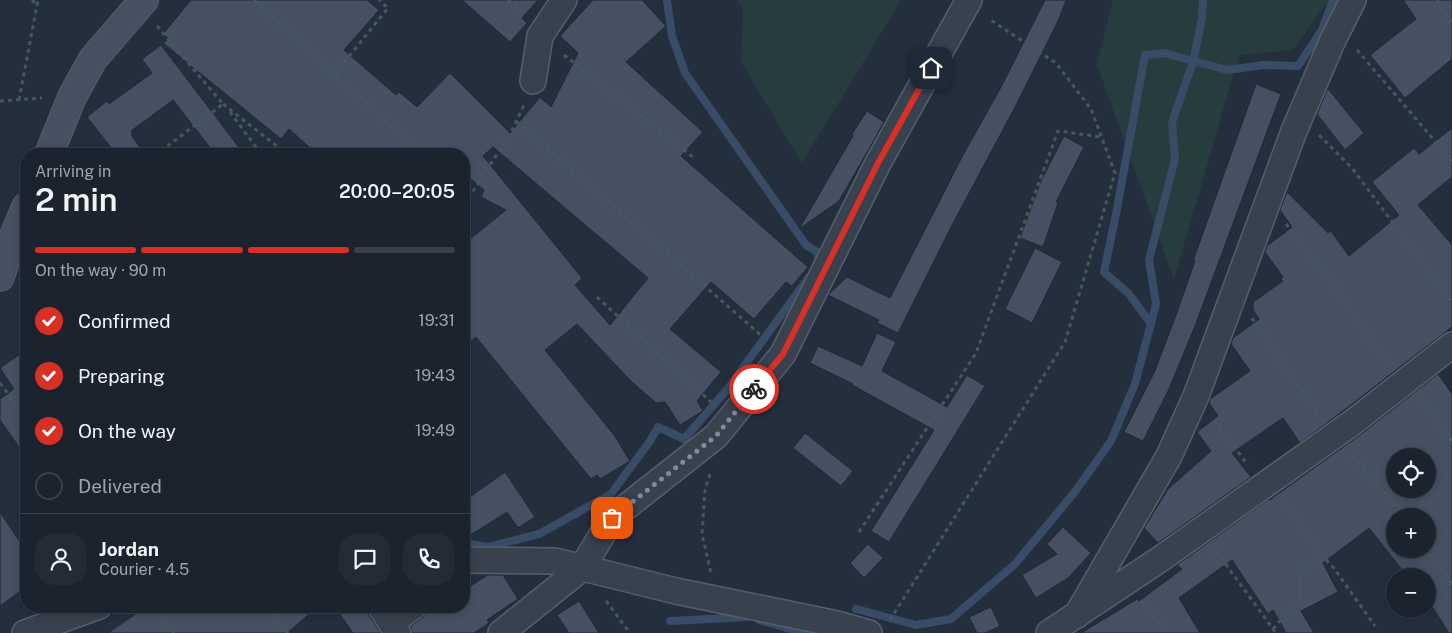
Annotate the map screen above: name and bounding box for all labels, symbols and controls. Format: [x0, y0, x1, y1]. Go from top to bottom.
pin [910, 47, 952, 89]
icon: home [917, 54, 945, 82]
text: Arriving in [35, 162, 111, 181]
text: 20:00–20:05 [339, 180, 455, 202]
text: 2 min [35, 181, 118, 218]
text: On the way · 90 m [35, 261, 166, 280]
icon: check [35, 307, 63, 335]
text: Confirmed [78, 310, 171, 332]
text: 19:31 [418, 311, 455, 330]
icon: check [35, 362, 63, 390]
courier [729, 364, 779, 414]
text: Preparing [78, 365, 165, 387]
text: 19:43 [415, 366, 455, 385]
icon: bike [740, 375, 768, 403]
icon: check [35, 417, 63, 445]
text: On the way [78, 420, 176, 442]
text: 19:49 [415, 421, 455, 440]
map controls [1386, 448, 1436, 618]
button: locate [1386, 448, 1436, 498]
text: Delivered [78, 475, 162, 497]
pin [591, 497, 633, 539]
icon: bag [598, 504, 626, 532]
button: + [1386, 508, 1436, 558]
button: person [35, 533, 87, 585]
button: chat [339, 533, 391, 585]
button: phone [403, 533, 455, 585]
text: Jordan [99, 538, 159, 560]
text: Courier · 4.5 [99, 560, 189, 579]
button: − [1386, 568, 1436, 618]

